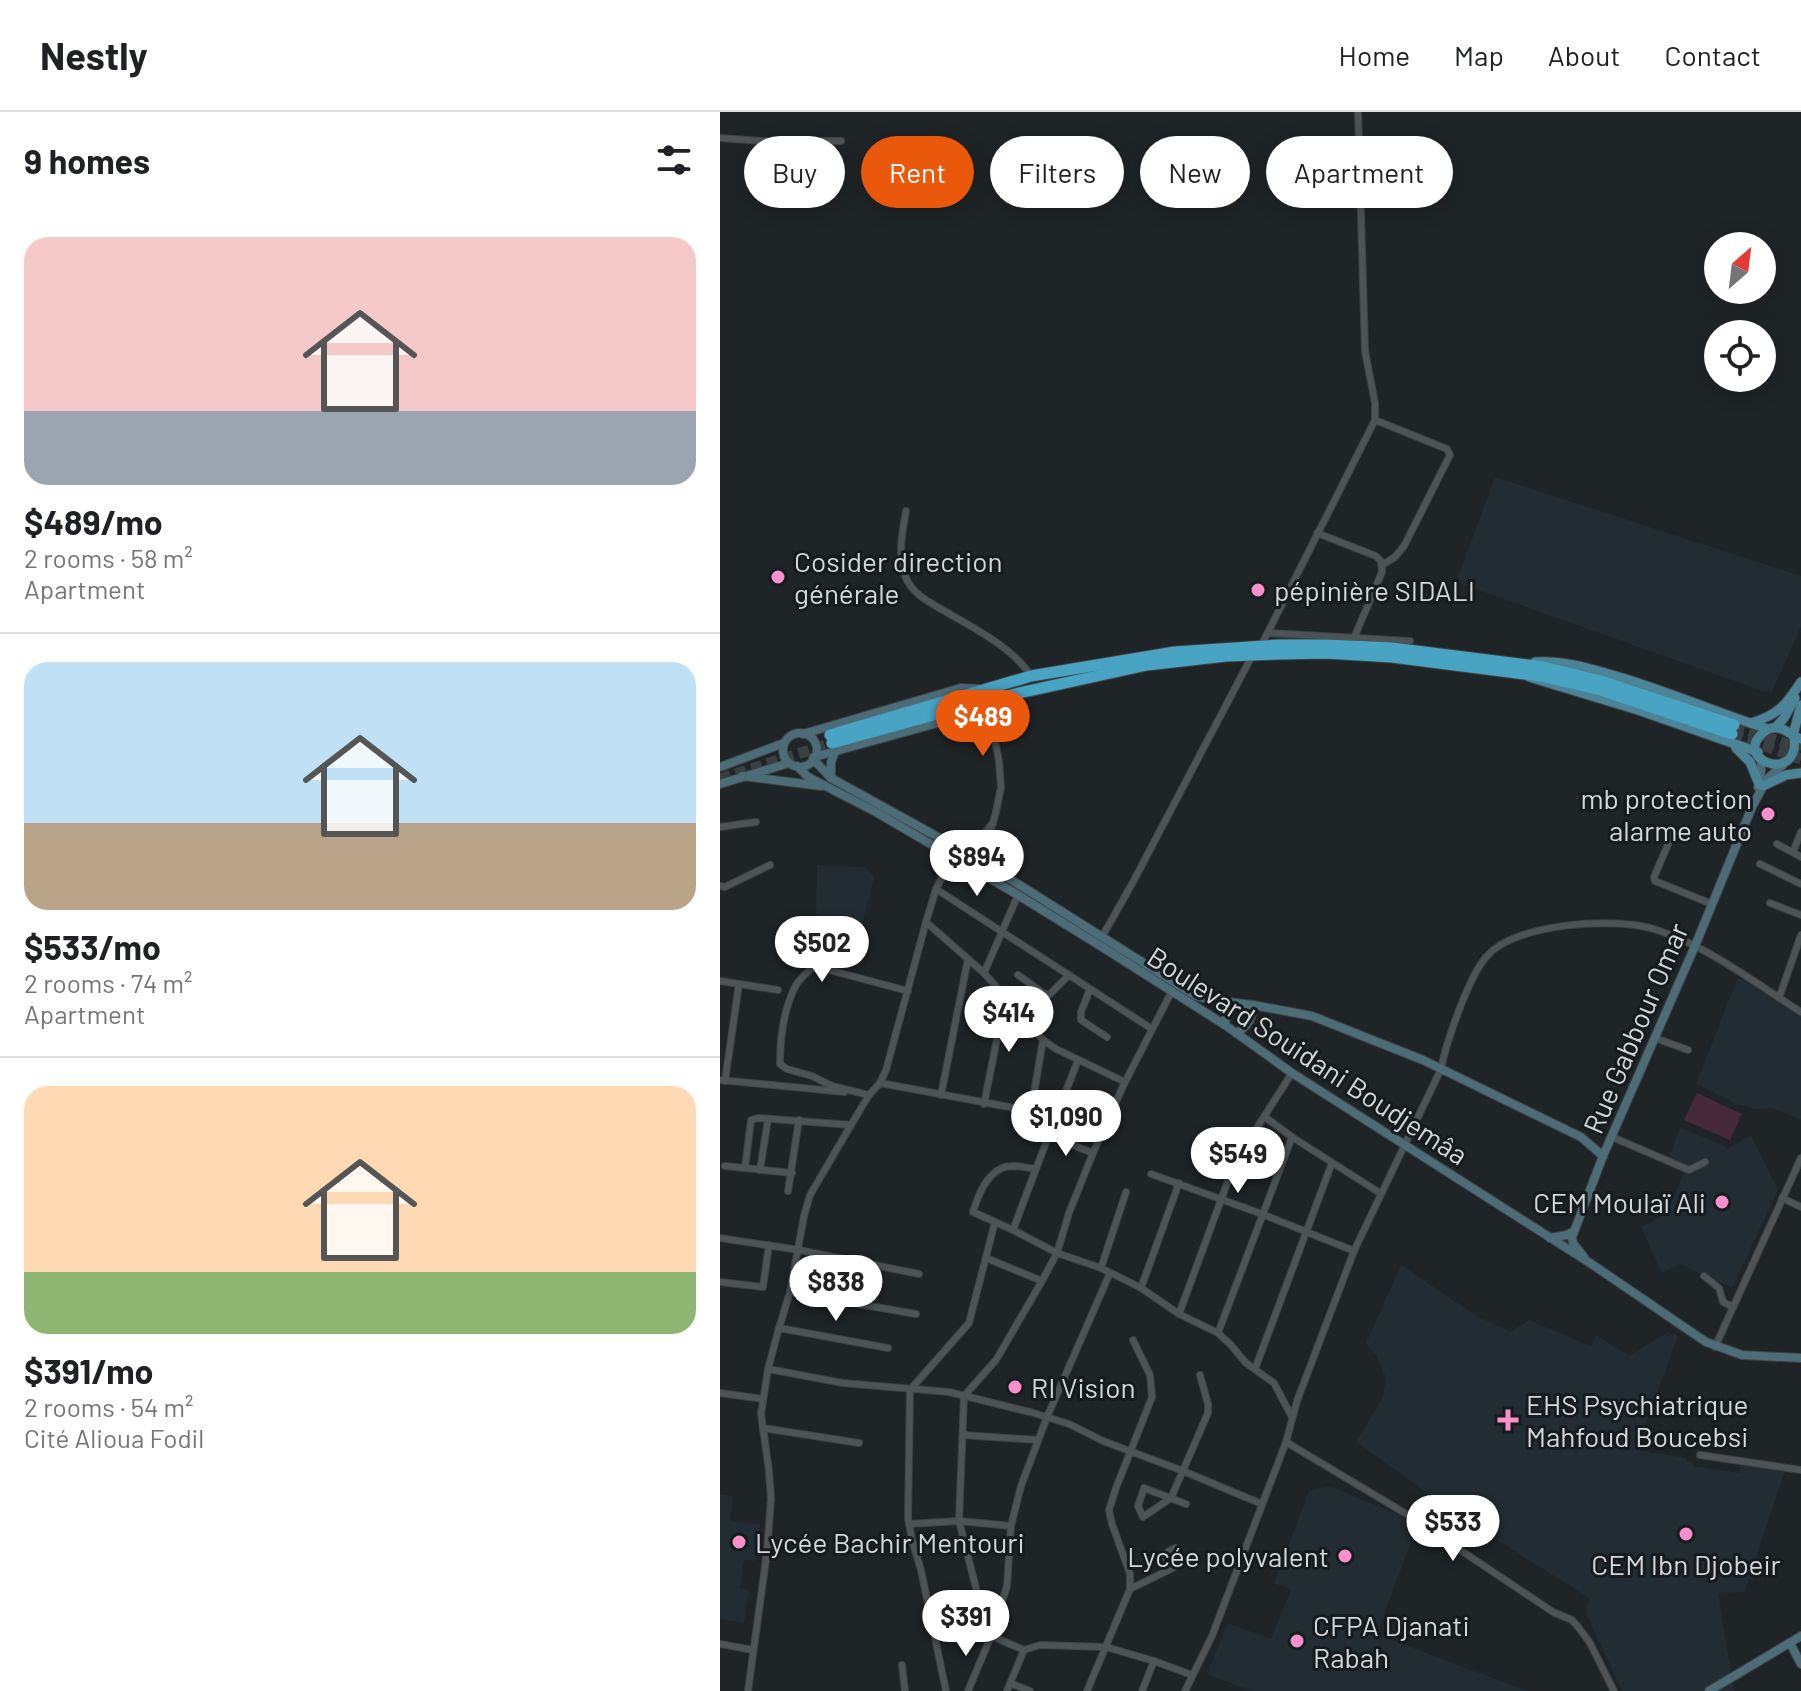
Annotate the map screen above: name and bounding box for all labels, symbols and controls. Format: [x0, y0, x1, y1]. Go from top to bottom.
text: Nestly [40, 32, 148, 78]
text: Home [1339, 38, 1410, 72]
text: Map [1454, 38, 1504, 72]
text: About [1548, 38, 1620, 72]
text: Contact [1664, 38, 1761, 72]
chip: Buy [744, 136, 845, 208]
chip: Rent [861, 136, 974, 208]
chip: Filters [990, 136, 1124, 208]
chip: New [1140, 136, 1250, 208]
chip: Apartment [1266, 136, 1453, 208]
icon: filters [652, 138, 696, 182]
text: 9 homes [24, 140, 150, 181]
north arrow [1704, 232, 1776, 304]
map controls [1704, 232, 1776, 392]
icon: home [288, 289, 432, 433]
button: locate [1704, 320, 1776, 392]
text: $489/mo [24, 501, 163, 542]
text: 2 rooms · 58 m² [24, 542, 193, 573]
place label: Cosider direction générale [794, 544, 1003, 610]
marker: Cosider direction générale [769, 568, 787, 586]
text: Apartment [24, 573, 145, 604]
place label: pépinière SIDALI [1274, 573, 1475, 607]
marker: pépinière SIDALI [1249, 581, 1267, 599]
pin: $489 [936, 690, 1030, 758]
text: $489 [954, 700, 1012, 731]
icon: home [288, 714, 432, 858]
place label: mb protection alarme auto [1580, 781, 1752, 847]
marker: mb protection alarme auto [1759, 805, 1777, 823]
pin: $894 [930, 830, 1024, 898]
text: $894 [948, 840, 1006, 871]
pin: $502 [775, 916, 869, 984]
street label: Rue Gabbour Omar [1575, 918, 1695, 1138]
text: $533/mo [24, 926, 161, 967]
text: $502 [793, 926, 851, 957]
street label: Boulevard Souidani Boudjemâa [1142, 939, 1474, 1171]
text: 2 rooms · 74 m² [24, 967, 192, 998]
pin: $414 [962, 986, 1056, 1054]
text: $414 [982, 996, 1036, 1027]
text: Apartment [24, 998, 145, 1029]
pin: $1,090 [1001, 1090, 1131, 1158]
text: $1,090 [1029, 1100, 1103, 1131]
pin: $549 [1191, 1127, 1285, 1195]
text: $549 [1209, 1137, 1267, 1168]
icon: home [288, 1138, 432, 1282]
place label: CEM Moulaï Ali [1533, 1185, 1706, 1219]
marker: CEM Moulaï Ali [1713, 1193, 1731, 1211]
pin: $838 [789, 1255, 883, 1323]
text: $838 [807, 1265, 865, 1296]
text: $391/mo [24, 1350, 154, 1391]
place label: RI Vision [1031, 1370, 1136, 1404]
marker: RI Vision [1006, 1378, 1024, 1396]
place label: EHS Psychiatrique Mahfoud Boucebsi [1526, 1387, 1749, 1453]
text: 2 rooms · 54 m² [24, 1391, 194, 1422]
marker: EHS Psychiatrique Mahfoud Boucebsi [1497, 1409, 1519, 1431]
text: Cité Alioua Fodil [24, 1422, 204, 1453]
pin: $533 [1406, 1495, 1500, 1563]
text: $533 [1425, 1505, 1481, 1536]
place label: Lycée Bachir Mentouri [755, 1525, 1025, 1559]
marker: CEM Ibn Djobeir [1677, 1525, 1695, 1543]
marker: Lycée Bachir Mentouri [730, 1533, 748, 1551]
place label: Lycée polyvalent [1127, 1539, 1329, 1573]
marker: Lycée polyvalent [1336, 1547, 1354, 1565]
place label: CEM Ibn Djobeir [1591, 1547, 1781, 1581]
pin: $391 [919, 1590, 1013, 1658]
text: $391 [940, 1600, 992, 1631]
place label: CFPA Djanati Rabah [1313, 1608, 1470, 1674]
marker: CFPA Djanati Rabah [1288, 1632, 1306, 1650]

